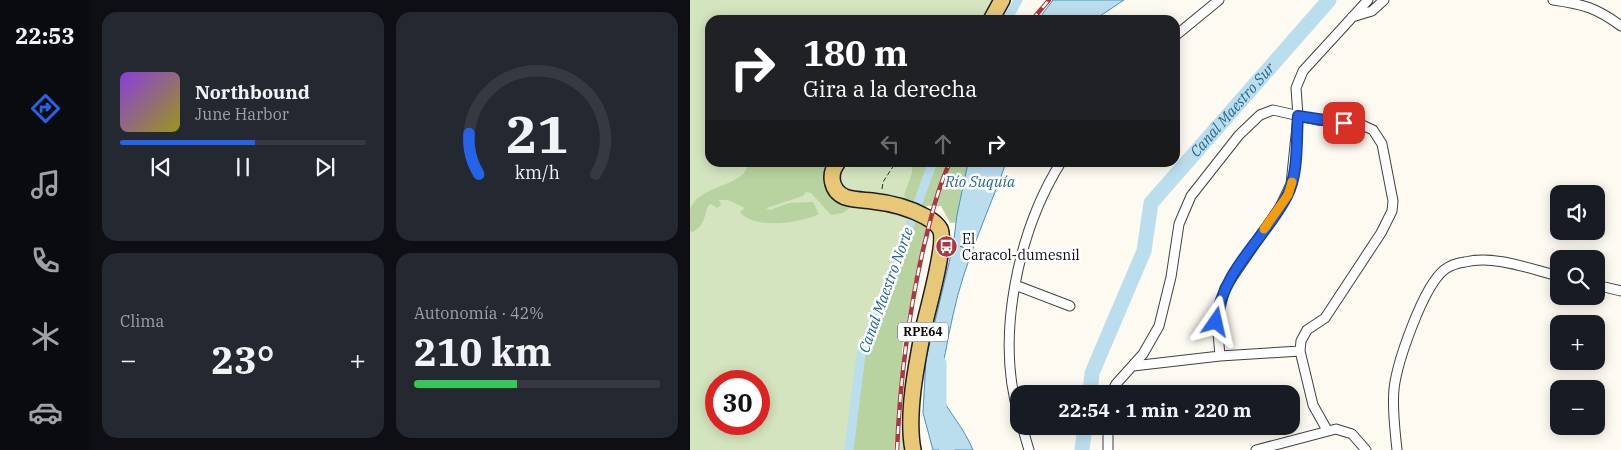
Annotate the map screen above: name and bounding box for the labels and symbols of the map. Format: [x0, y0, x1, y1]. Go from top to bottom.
water label: Canal Maestro Sur [1186, 58, 1279, 161]
pin [1323, 102, 1365, 144]
water label: Río Suquía [944, 172, 1016, 191]
water label: Canal Maestro Norte [854, 224, 917, 355]
place label: El Caracol-dumesnil [962, 230, 1080, 264]
bus stop icon: El Caracol-dumesnil [934, 235, 958, 259]
position arrow [1189, 295, 1241, 347]
road number: RPE64 [898, 322, 948, 342]
speed limit sign: 30 [705, 370, 770, 435]

